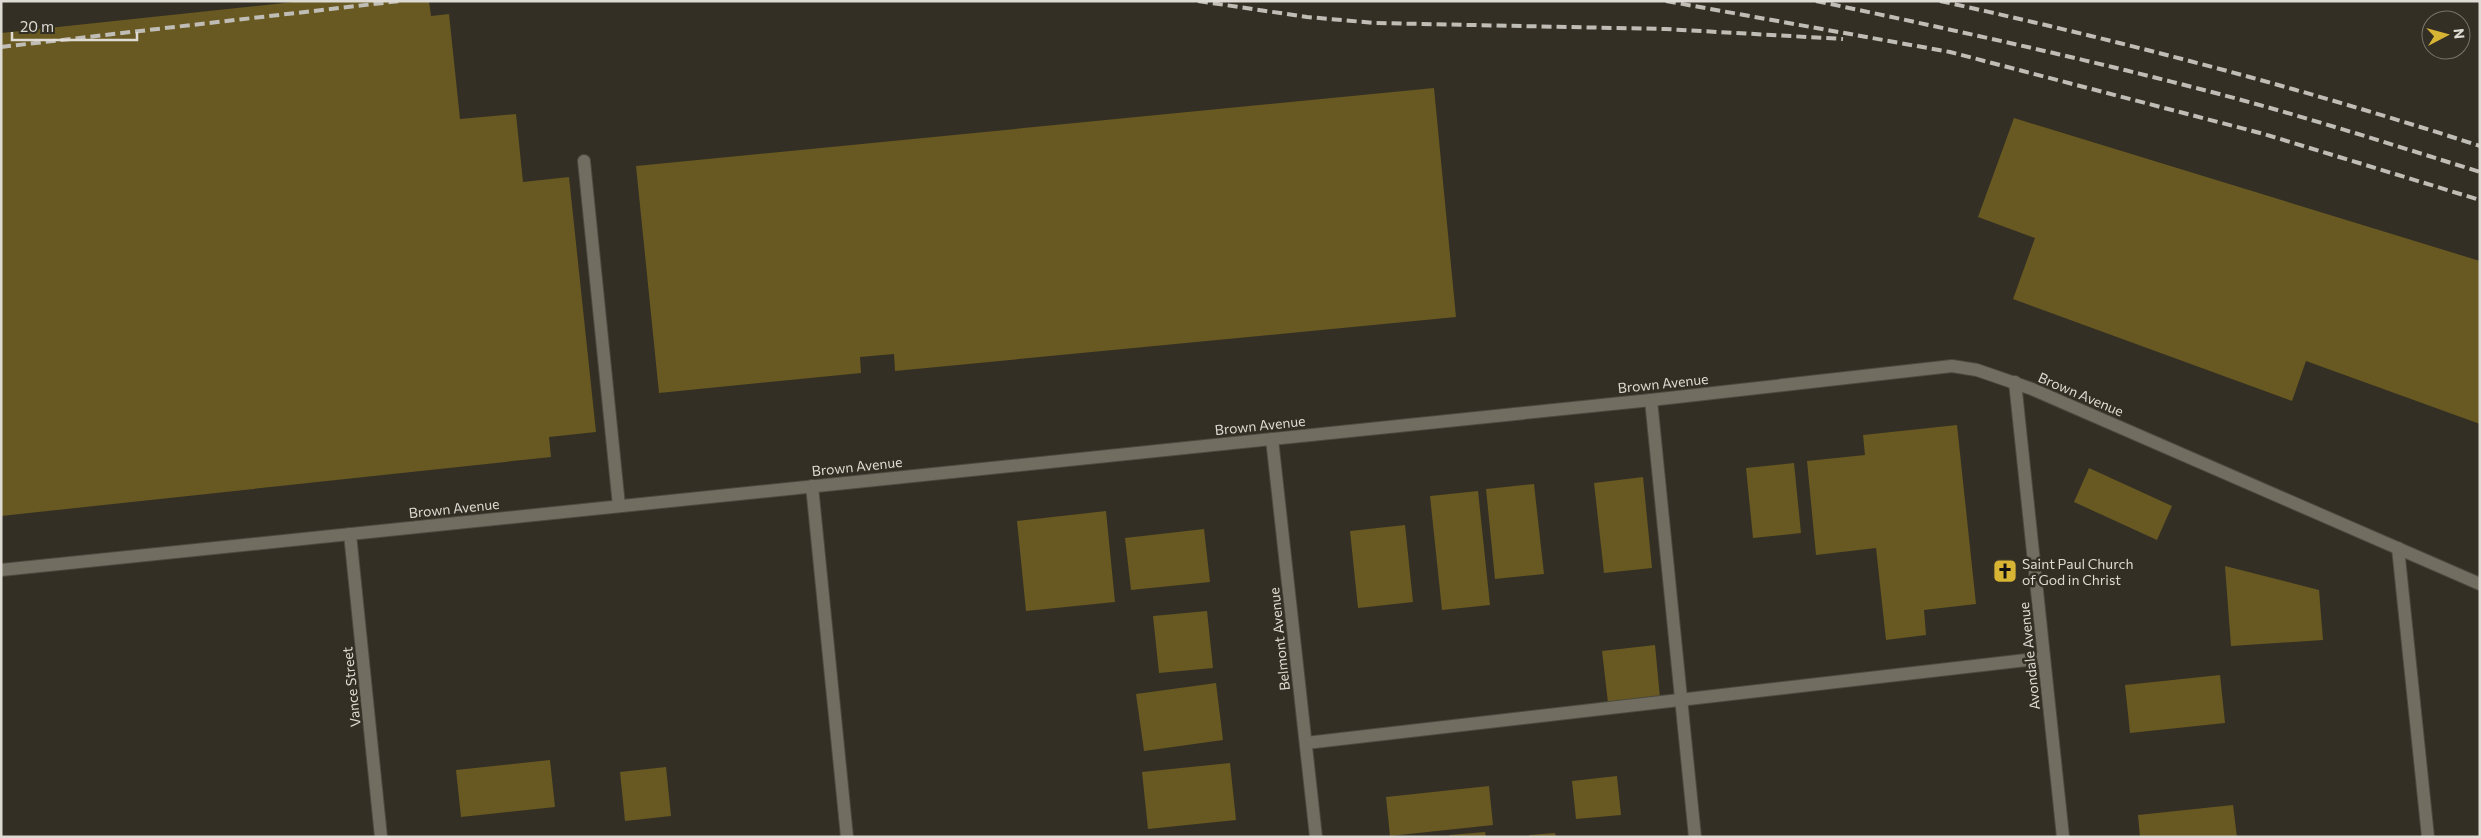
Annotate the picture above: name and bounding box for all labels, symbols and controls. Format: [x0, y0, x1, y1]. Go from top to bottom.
scale bar [12, 10, 138, 42]
north arrow [2421, 10, 2471, 60]
text: 20 m [20, 17, 54, 35]
text: N [2450, 27, 2468, 40]
street label: Brown Avenue [2036, 368, 2126, 420]
street label: Brown Avenue [1617, 370, 1709, 396]
street label: Brown Avenue [1214, 412, 1306, 438]
street label: Brown Avenue [811, 453, 903, 479]
street label: Brown Avenue [408, 495, 500, 521]
place label: Saint Paul Church of God in Christ [2022, 555, 2133, 588]
church icon: Saint Paul Church of God in Christ [1992, 558, 2018, 584]
street label: Belmont Avenue [1265, 587, 1293, 691]
street label: Avondale Avenue [2015, 601, 2043, 711]
street label: Vance Street [338, 646, 364, 728]

